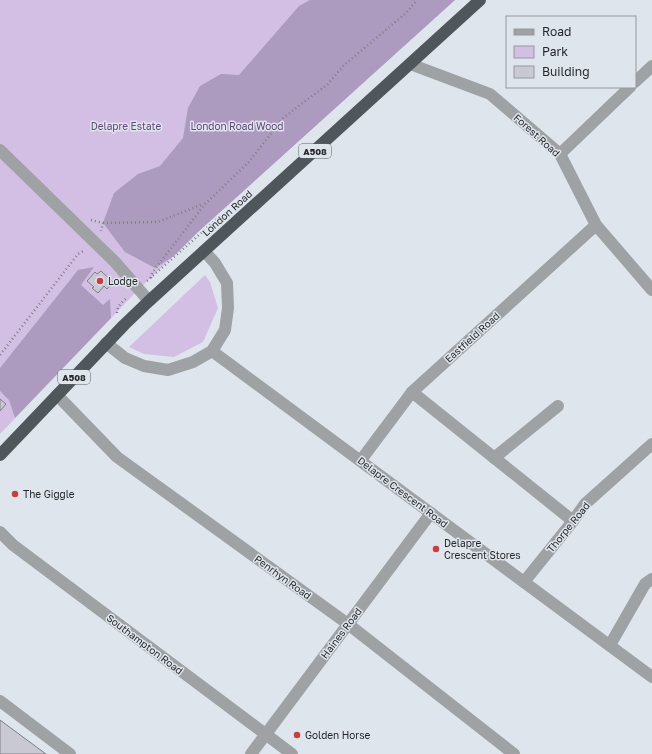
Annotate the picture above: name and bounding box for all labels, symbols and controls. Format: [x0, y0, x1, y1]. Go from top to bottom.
legend [506, 16, 636, 88]
text: Road [542, 24, 571, 39]
text: Park [542, 44, 568, 59]
text: Building [542, 64, 590, 79]
street label: Forest Road [512, 111, 562, 159]
park label: Delapre Estate [91, 120, 162, 132]
park label: London Road Wood [191, 120, 283, 132]
road number: A508 [299, 144, 331, 158]
street label: London Road [200, 187, 254, 239]
place label: Lodge [108, 275, 138, 287]
marker: Lodge [95, 276, 105, 286]
street label: Eastfield Road [442, 309, 502, 365]
road number: A508 [58, 370, 90, 384]
street label: Delapre Crescent Road [356, 454, 450, 530]
place label: The Giggle [23, 488, 75, 500]
marker: The Giggle [10, 489, 20, 499]
street label: Thorpe Road [544, 499, 592, 555]
place label: Delapre Crescent Stores [444, 537, 521, 561]
marker: Delapre Crescent Stores [431, 544, 441, 554]
street label: Penrhyn Road [252, 552, 314, 602]
street label: Haines Road [318, 605, 364, 661]
street label: Southampton Road [104, 611, 186, 677]
place label: Golden Horse [305, 729, 371, 741]
marker: Golden Horse [292, 730, 302, 740]

